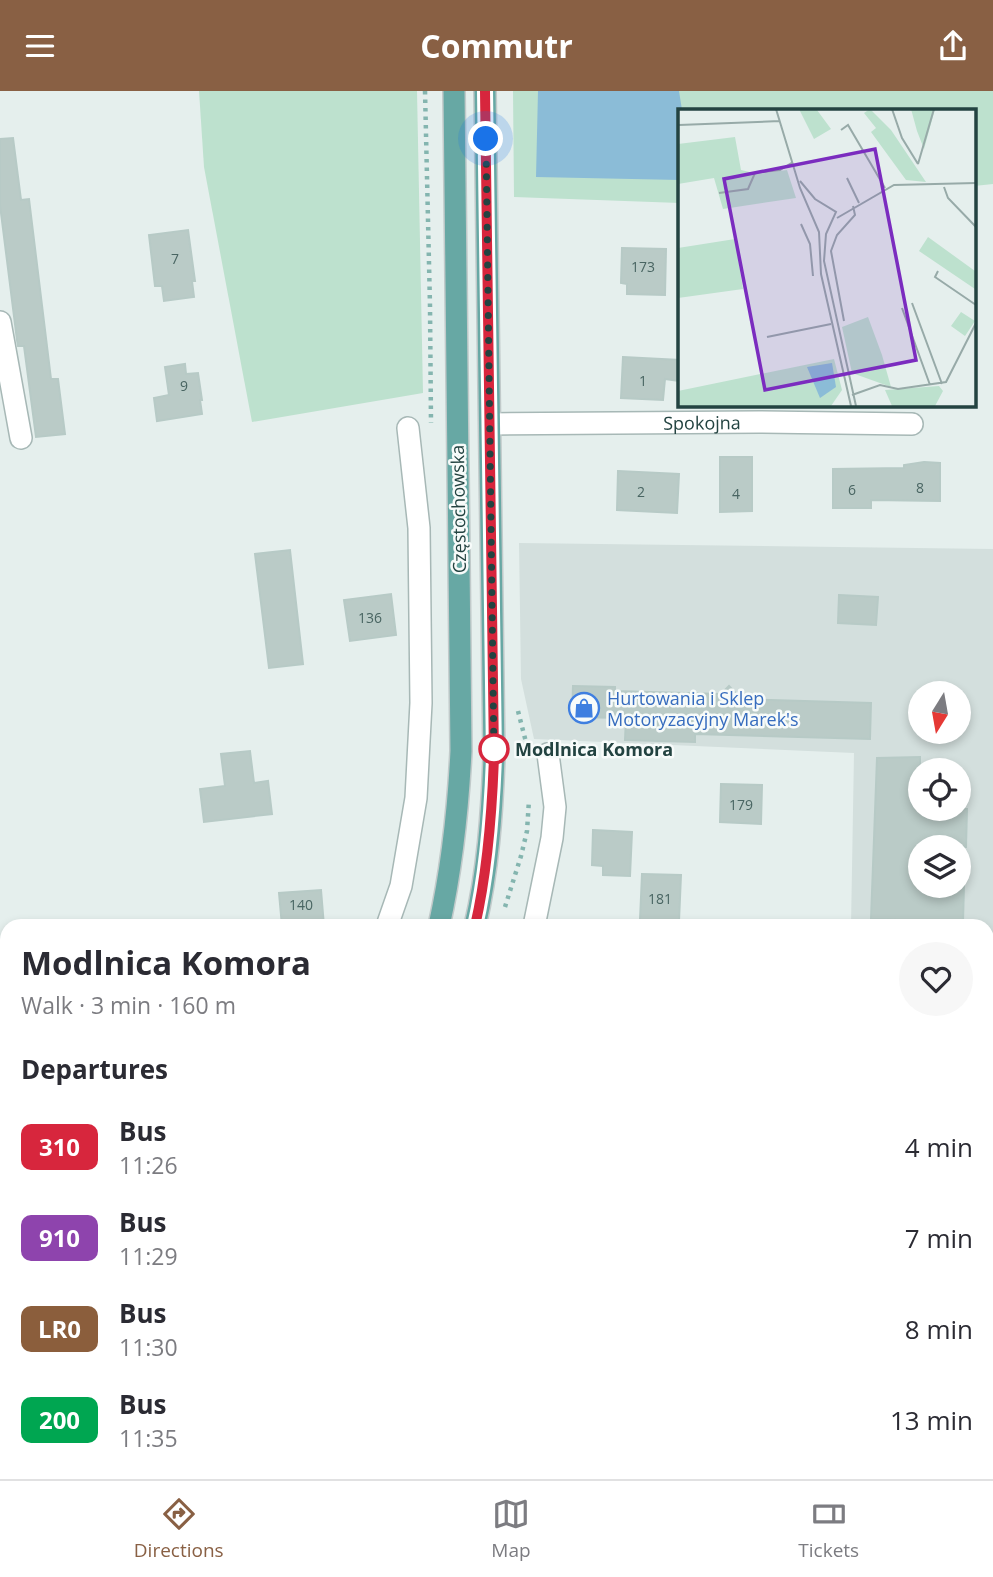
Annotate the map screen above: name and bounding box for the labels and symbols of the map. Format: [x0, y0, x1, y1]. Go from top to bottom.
inset map [678, 109, 976, 406]
your location [468, 121, 503, 156]
house number: 7 [171, 249, 179, 268]
house number: 173 [631, 257, 655, 276]
house number: 1 [639, 371, 647, 390]
house number: 9 [180, 376, 188, 395]
street label: Spokojna [663, 410, 741, 435]
street label: Częstochowska [445, 445, 471, 573]
house number: 8 [916, 478, 924, 497]
house number: 6 [848, 480, 856, 499]
house number: 2 [637, 482, 645, 501]
house number: 4 [732, 484, 740, 503]
house number: 136 [358, 608, 382, 627]
north arrow [908, 681, 971, 744]
place label: Hurtowania i Sklep Motoryzacyjny Marek's [607, 686, 799, 731]
shop icon: Hurtowania i Sklep Motoryzacyjny Marek's [567, 691, 601, 725]
marker: Modlnica Komora [479, 734, 509, 764]
place label: Modlnica Komora [515, 737, 673, 761]
house number: 179 [729, 795, 753, 814]
house number: 181 [648, 889, 672, 908]
house number: 140 [289, 895, 313, 914]

